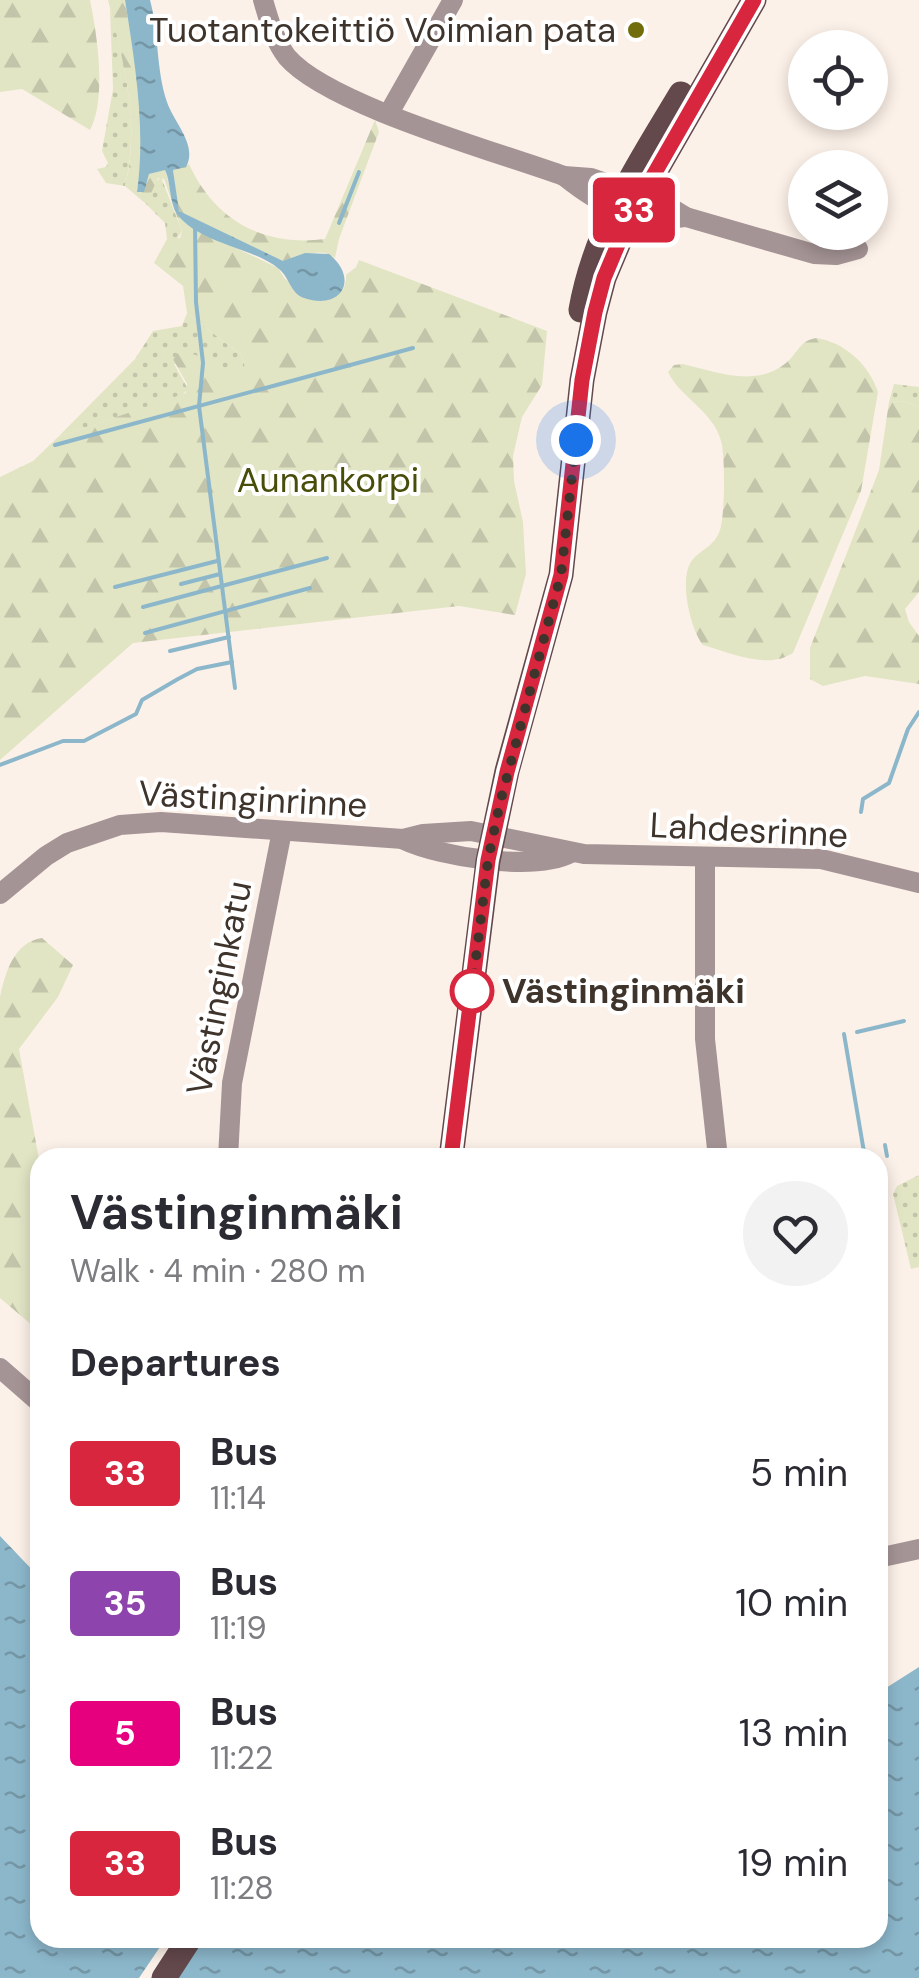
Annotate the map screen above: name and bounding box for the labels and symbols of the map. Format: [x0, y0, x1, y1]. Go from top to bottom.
place label: Tuotantokeittiö Voimian pata [149, 7, 616, 53]
marker: Tuotantokeittiö Voimian pata [625, 19, 647, 41]
line badge: 33 [589, 178, 679, 242]
your location [551, 415, 601, 465]
park label: Aunankorpi [237, 457, 419, 503]
street label: Västinginrinne [137, 770, 369, 828]
street label: Lahdesrinne [649, 802, 849, 858]
street label: Västinginkatu [176, 877, 262, 1099]
place label: Västinginmäki [502, 968, 745, 1014]
marker: Västinginmäki [451, 970, 493, 1012]

